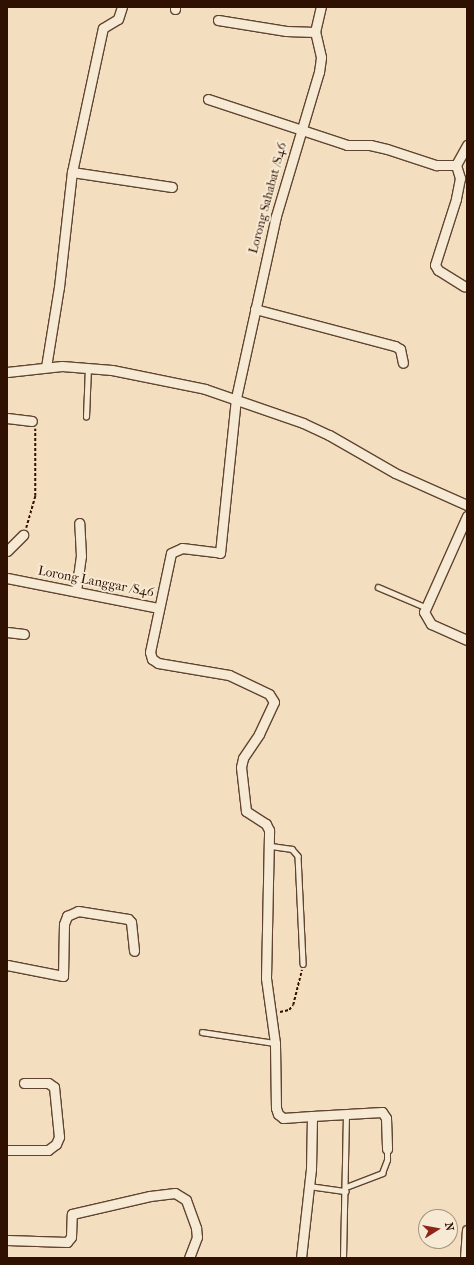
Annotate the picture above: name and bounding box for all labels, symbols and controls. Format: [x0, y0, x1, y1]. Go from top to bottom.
street label: Lorong Sahabat /S46 [246, 141, 290, 255]
street label: Lorong Langgar /S46 [37, 563, 155, 601]
north arrow [418, 1209, 458, 1249]
text: N [442, 1221, 456, 1232]

